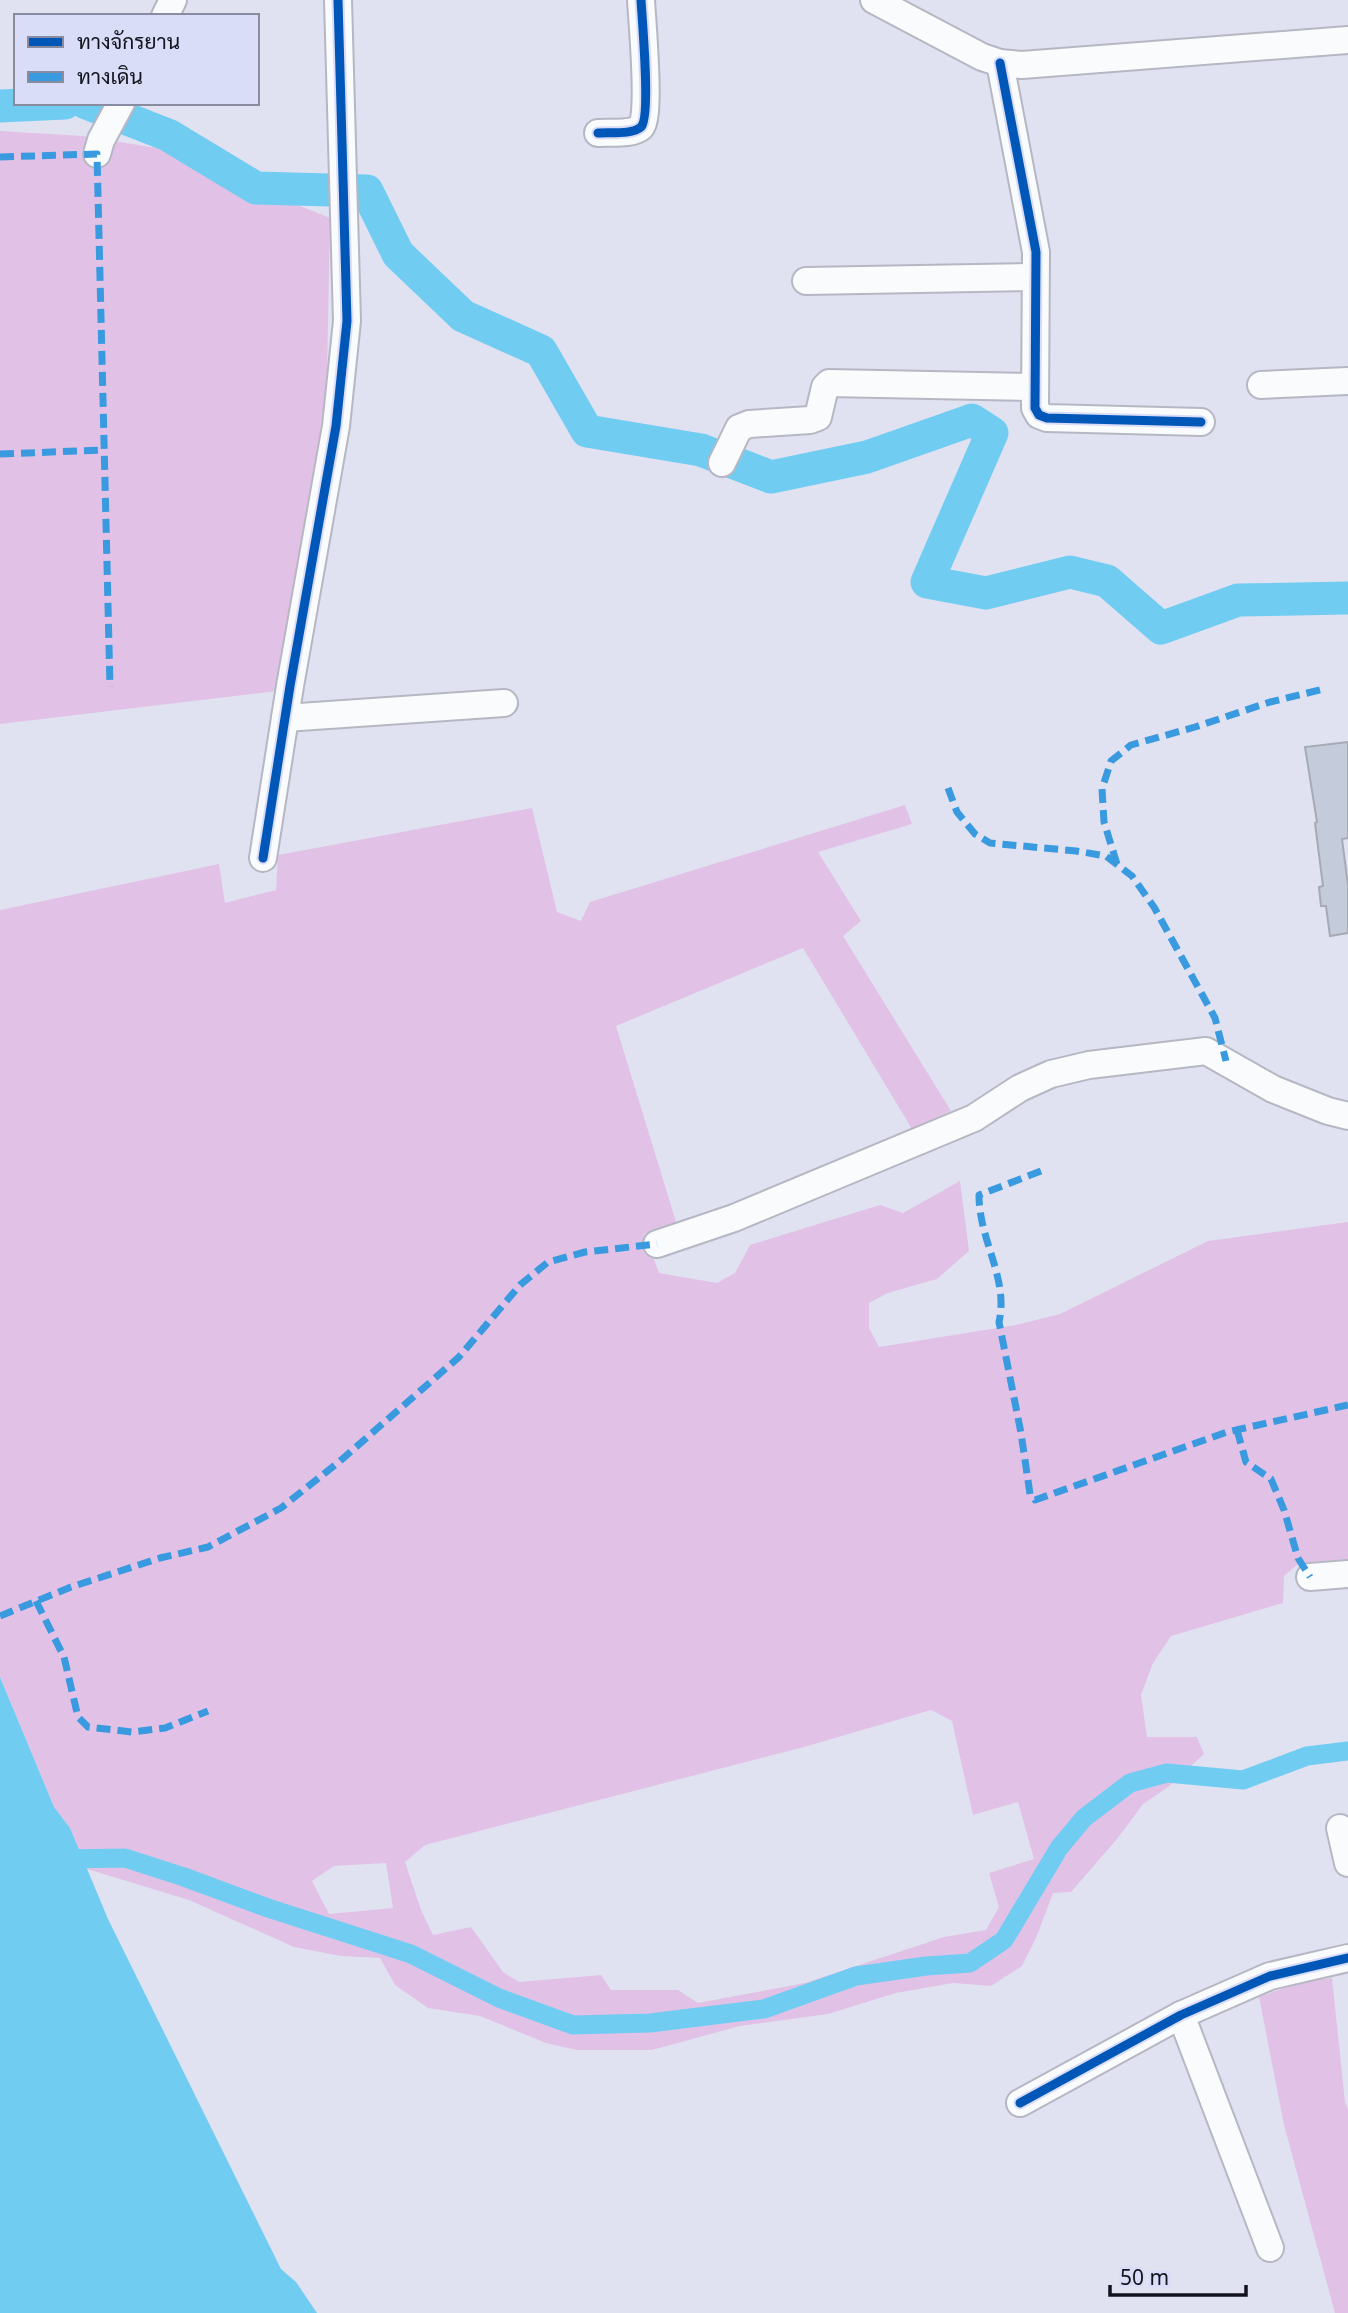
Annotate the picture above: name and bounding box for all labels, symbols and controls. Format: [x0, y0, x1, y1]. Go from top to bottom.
legend [14, 14, 259, 105]
text: ทางจักรยาน [77, 27, 180, 55]
text: ทางเดิน [77, 62, 143, 90]
scale bar [1110, 2254, 1246, 2298]
text: 50 m [1120, 2263, 1169, 2291]

